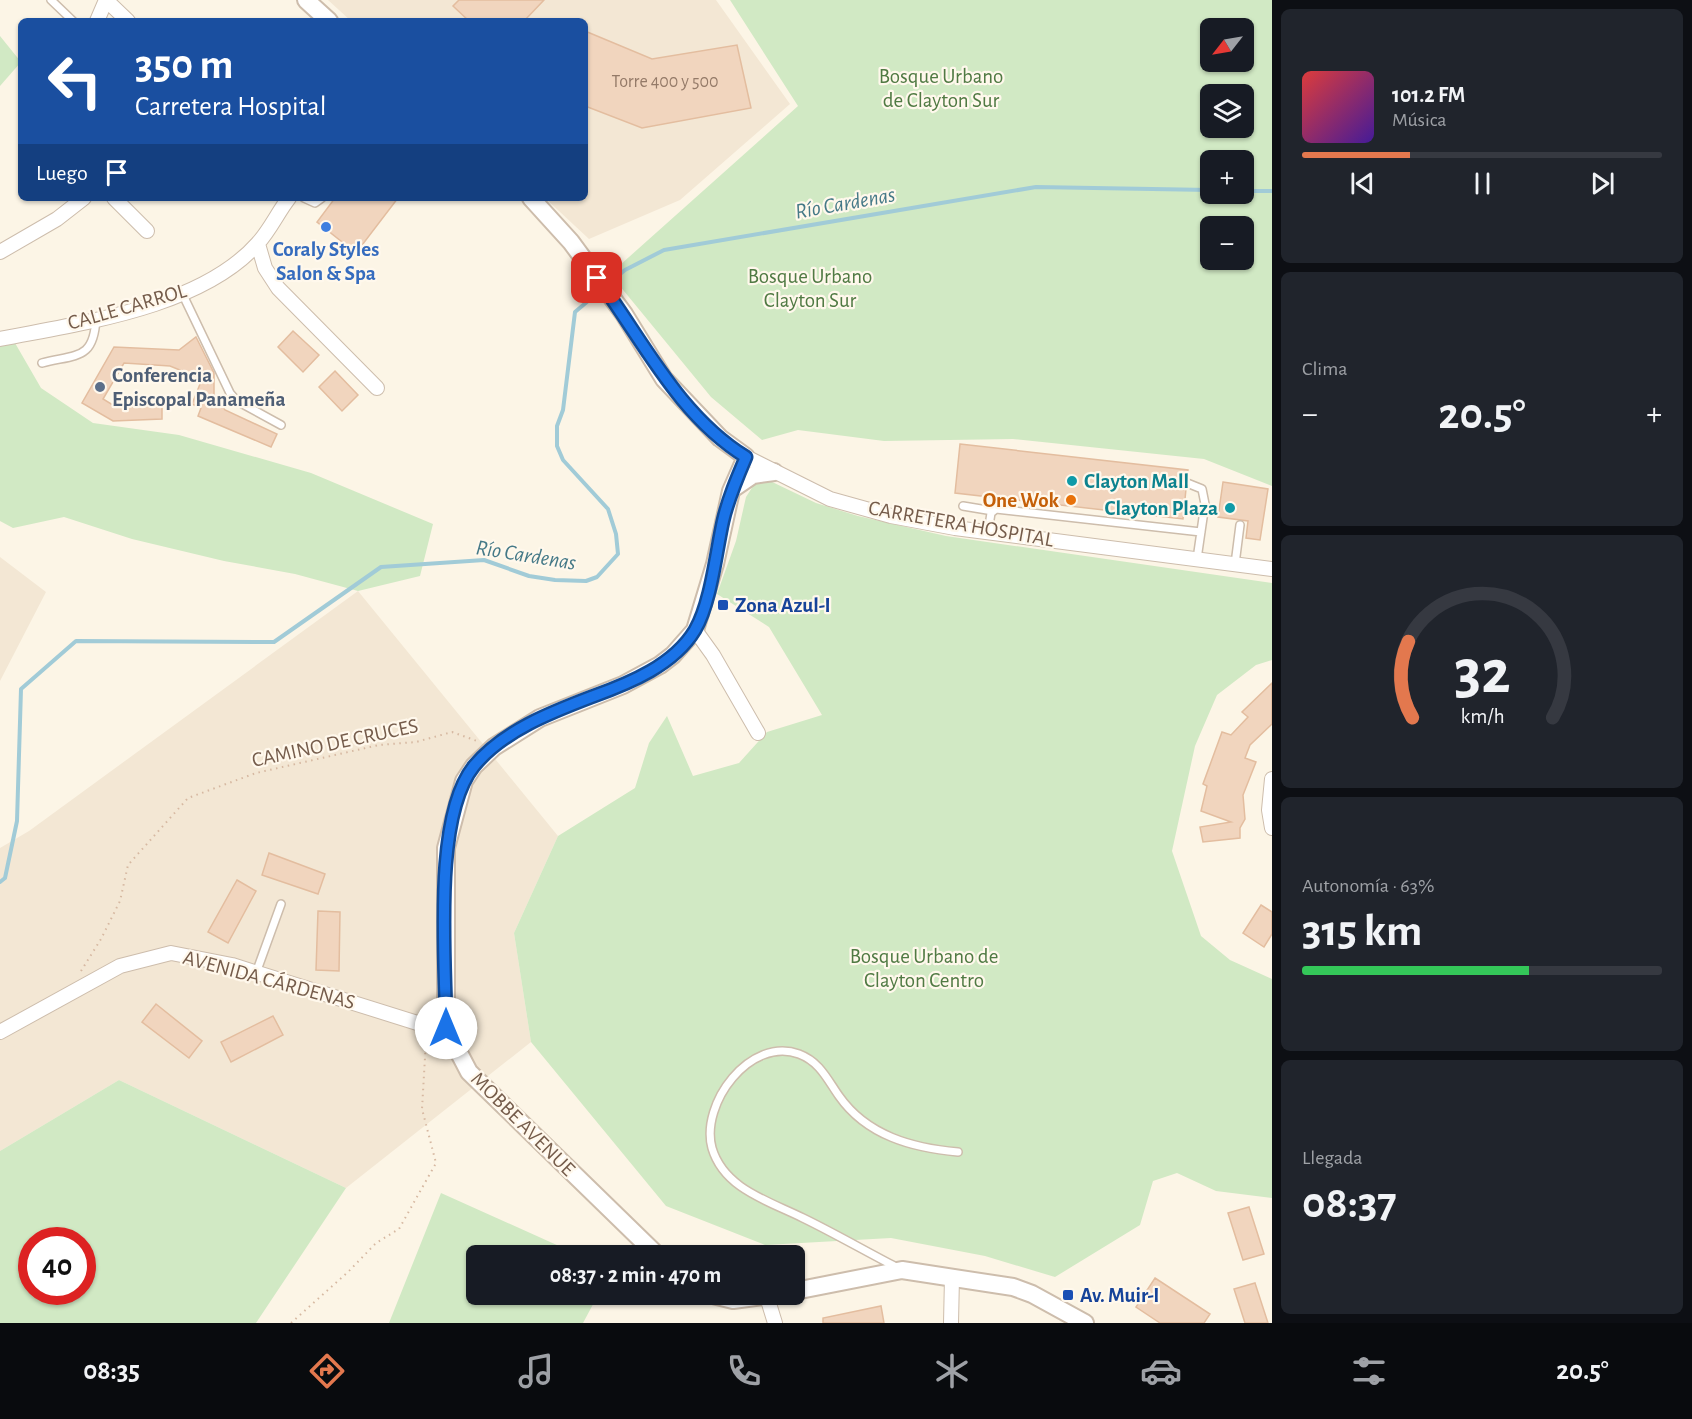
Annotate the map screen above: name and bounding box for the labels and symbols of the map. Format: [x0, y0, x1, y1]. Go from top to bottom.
north arrow [1200, 18, 1254, 72]
park label: Bosque Urbano de Clayton Sur [879, 66, 1003, 111]
house number: Torre 400 y 500 [612, 73, 719, 91]
water label: Río Cardenas [793, 183, 897, 223]
marker: Coraly Styles Salon & Spa [319, 220, 333, 234]
place label: Coraly Styles Salon & Spa [273, 239, 379, 284]
pin [571, 252, 622, 303]
park label: Bosque Urbano Clayton Sur [748, 266, 872, 311]
street label: CALLE CARROL [65, 280, 189, 334]
place label: Conferencia Episcopal Panameña [112, 365, 286, 410]
marker: Conferencia Episcopal Panameña [93, 380, 107, 394]
place label: Clayton Mall [1084, 471, 1189, 492]
marker: Clayton Mall [1065, 474, 1079, 488]
place label: One Wok [983, 490, 1060, 511]
marker: One Wok [1064, 493, 1078, 507]
street label: CARRETERA HOSPITAL [867, 497, 1055, 551]
place label: Clayton Plaza [1104, 498, 1218, 519]
marker: Clayton Plaza [1223, 501, 1237, 515]
water label: Río Cardenas [474, 536, 578, 574]
place label: Zona Azul-I [735, 595, 831, 616]
marker: Zona Azul-I [716, 598, 730, 612]
street label: CAMINO DE CRUCES [250, 715, 420, 771]
street label: AVENIDA CÁRDENAS [181, 945, 358, 1013]
park label: Bosque Urbano de Clayton Centro [850, 946, 998, 991]
position arrow [414, 996, 478, 1060]
street label: MOBBE AVENUE [467, 1068, 579, 1180]
speed limit sign: 40 [18, 1227, 96, 1305]
place label: Av. Muir-I [1080, 1285, 1160, 1306]
marker: Av. Muir-I [1061, 1288, 1075, 1302]

